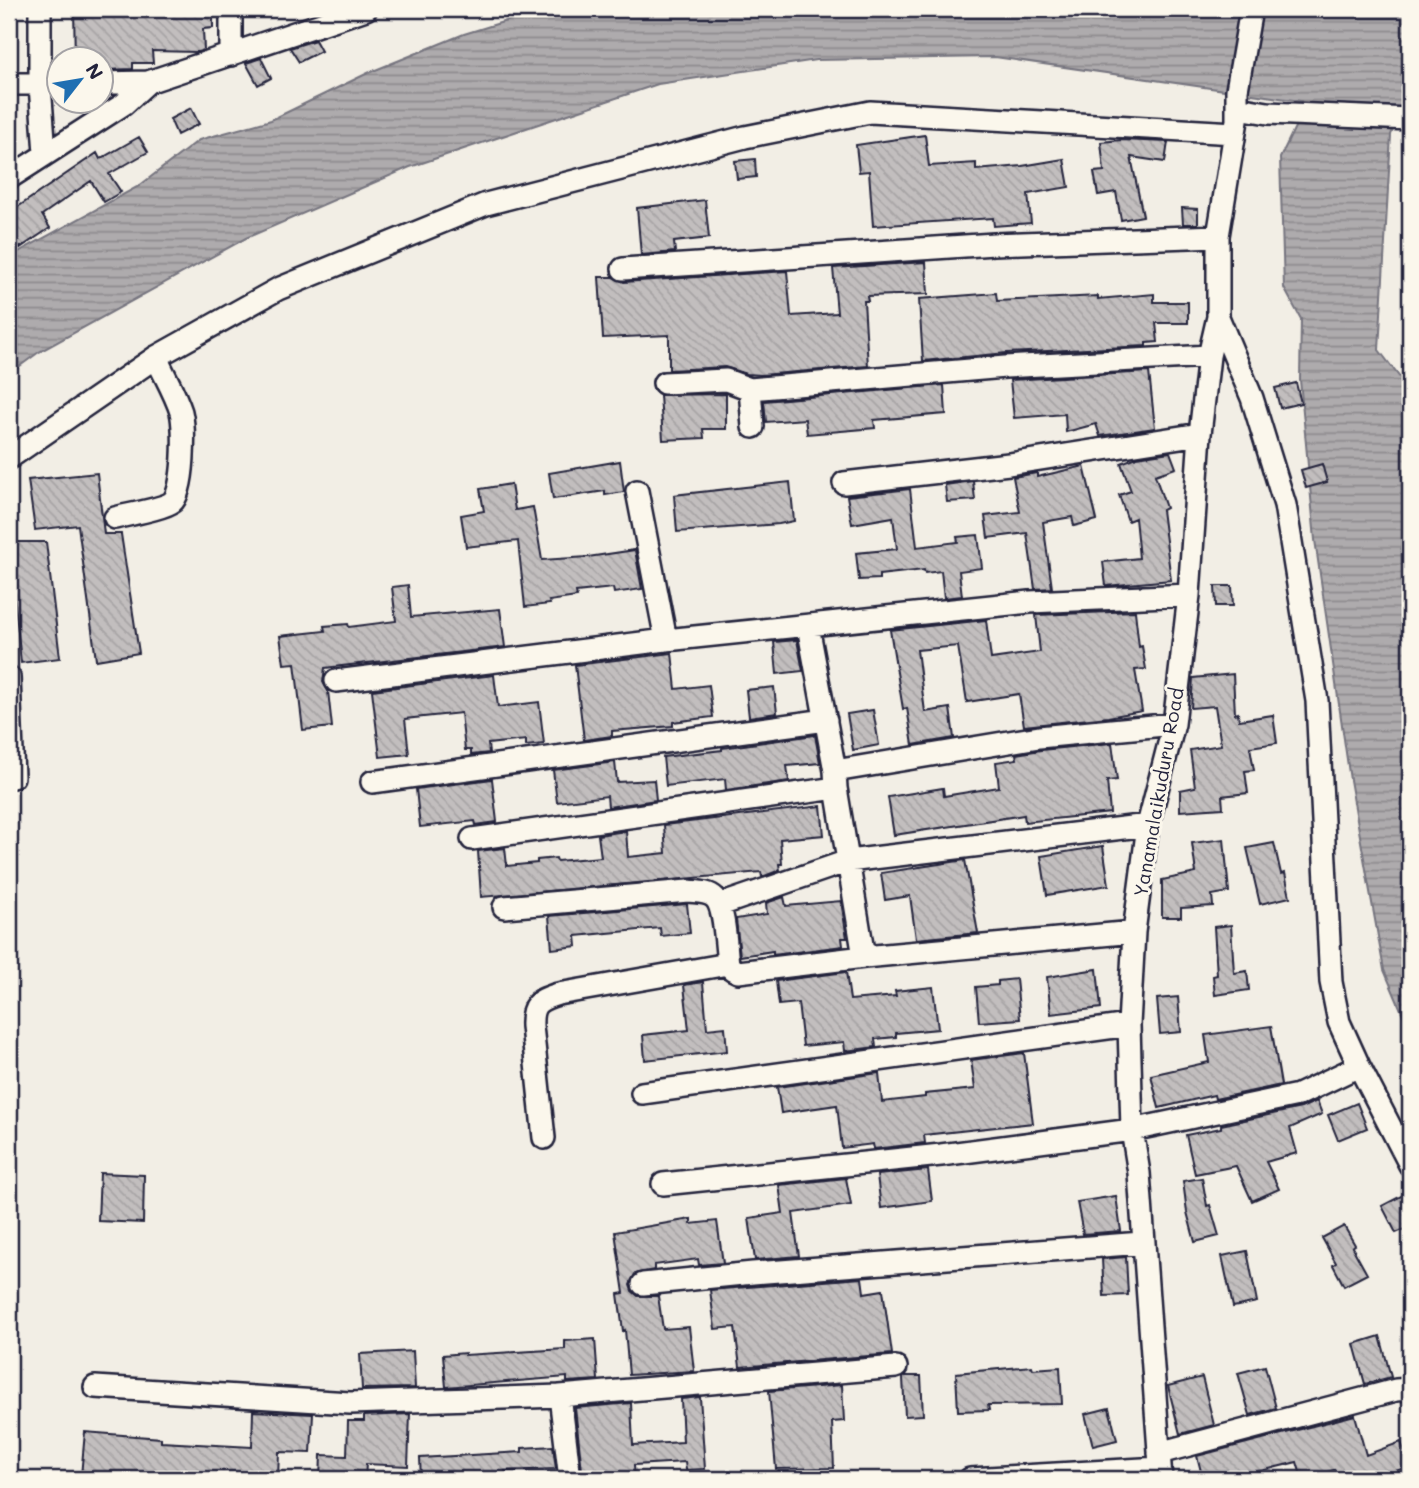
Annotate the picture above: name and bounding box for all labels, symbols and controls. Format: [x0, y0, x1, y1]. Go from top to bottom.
north arrow [46, 46, 116, 116]
text: N [81, 58, 109, 84]
street label: Yanamalaikuduru Road [1127, 685, 1189, 899]

